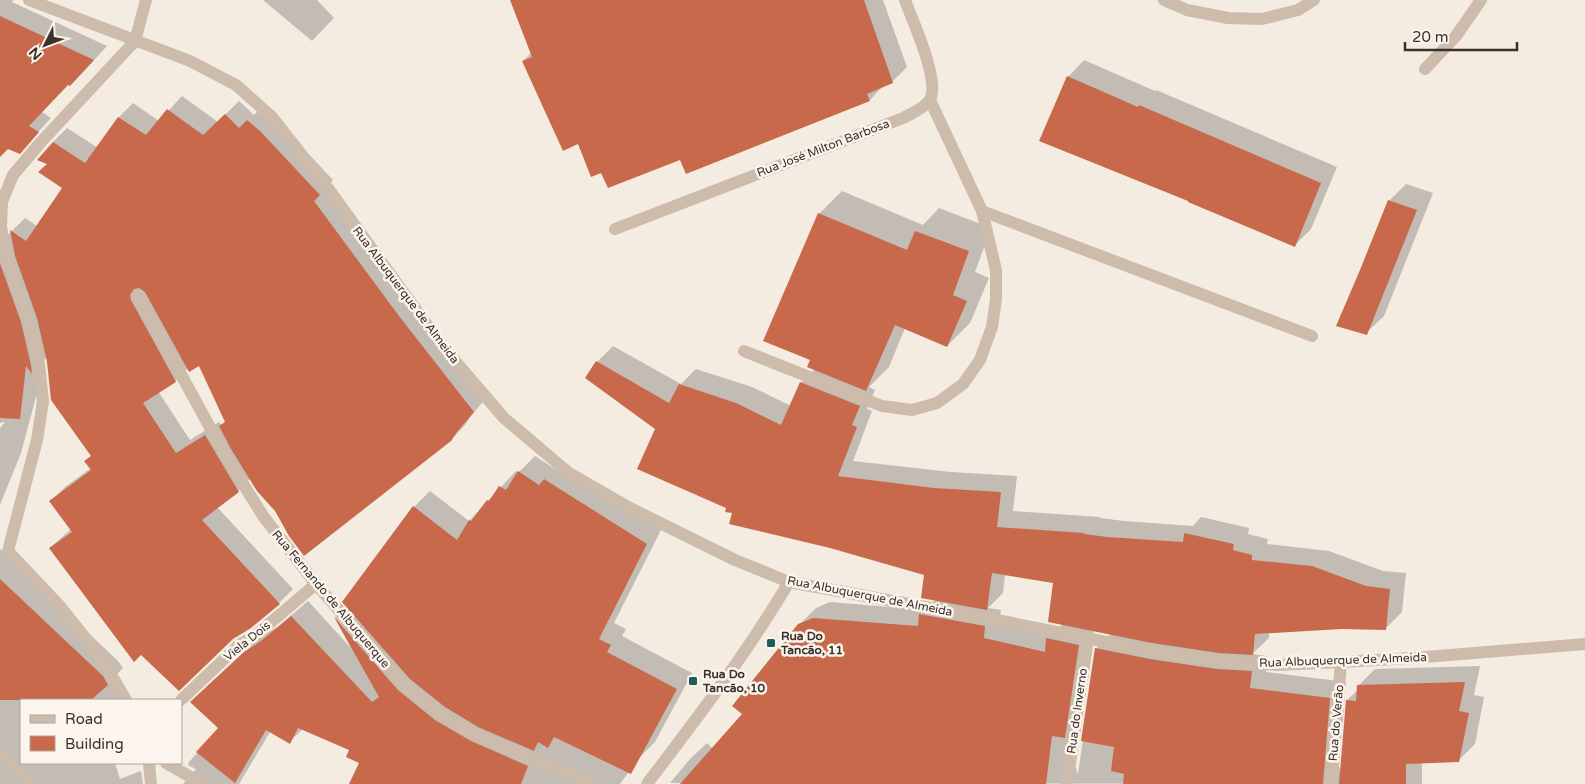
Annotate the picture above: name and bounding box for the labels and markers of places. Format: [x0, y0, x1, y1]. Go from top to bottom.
place label: Rua Do Tancão, 11 [780, 629, 843, 657]
marker: Rua Do Tancão, 11 [765, 637, 777, 649]
place label: Rua Do Tancão, 10 [702, 667, 765, 695]
marker: Rua Do Tancão, 10 [687, 675, 699, 687]

